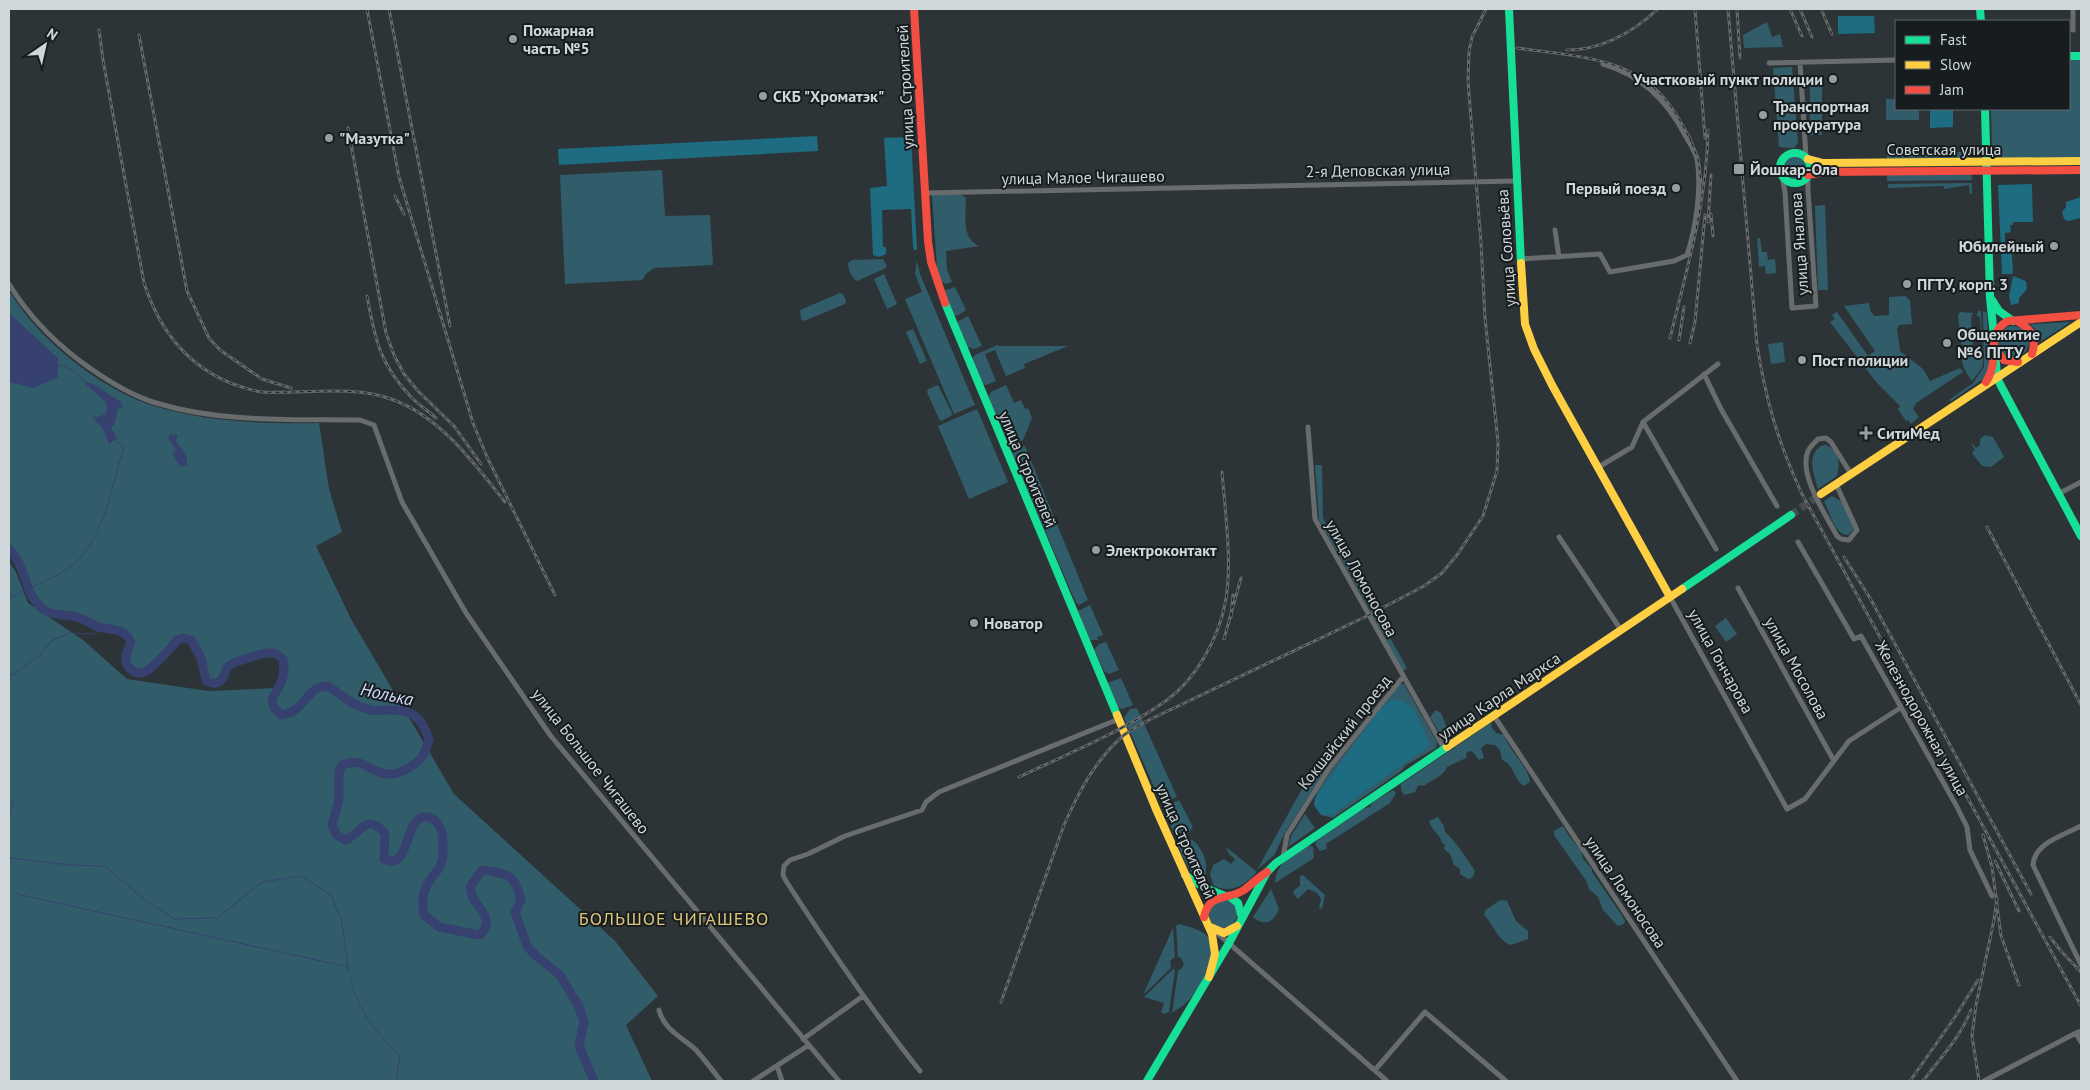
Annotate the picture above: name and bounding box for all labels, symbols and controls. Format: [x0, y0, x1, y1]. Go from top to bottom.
north arrow [20, 20, 70, 70]
place label: Пожарная часть №5 [523, 20, 594, 58]
legend [1895, 20, 2070, 110]
text: N [43, 24, 61, 44]
street label: улица Строителей [892, 24, 918, 150]
text: Fast [1940, 30, 1967, 49]
marker: Пожарная часть №5 [507, 33, 519, 45]
text: Slow [1940, 55, 1971, 74]
place label: Участковый пункт полиции [1632, 69, 1823, 89]
marker: Участковый пункт полиции [1827, 73, 1839, 85]
text: Jam [1939, 80, 1964, 99]
place label: СКБ "Хроматэк" [773, 86, 884, 106]
marker: СКБ "Хроматэк" [757, 90, 769, 102]
place label: Транспортная прокуратура [1773, 96, 1869, 134]
marker: Транспортная прокуратура [1757, 109, 1769, 121]
place label: "Мазутка" [339, 128, 410, 148]
marker: "Мазутка" [323, 132, 335, 144]
street label: Советская улица [1887, 139, 2001, 159]
street label: 2-я Деповская улица [1305, 159, 1451, 181]
place label: Йошкар-Ола [1750, 159, 1838, 179]
marker: Йошкар-Ола [1732, 162, 1746, 176]
street label: улица Малое Чигашево [1001, 166, 1165, 188]
place label: Первый поезд [1566, 178, 1666, 198]
marker: Первый поезд [1670, 182, 1682, 194]
street label: улица Соловьёва [1492, 188, 1520, 308]
street label: улица Яналова [1785, 192, 1813, 296]
place label: Юбилейный [1959, 236, 2044, 256]
marker: Юбилейный [2048, 240, 2060, 252]
place label: ПГТУ, корп. 3 [1917, 274, 2008, 294]
marker: ПГТУ, корп. 3 [1901, 278, 1913, 290]
place label: Общежитие №6 ПГТУ [1957, 324, 2040, 362]
marker: Общежитие №6 ПГТУ [1941, 337, 1953, 349]
place label: Пост полиции [1812, 350, 1908, 370]
marker: Пост полиции [1796, 354, 1808, 366]
street label: улица Строителей [995, 408, 1061, 530]
place label: СитиМед [1877, 423, 1940, 443]
marker: СитиМед [1859, 426, 1873, 440]
street label: улица Ломоносова [1322, 516, 1402, 640]
place label: Электроконтакт [1106, 540, 1217, 560]
marker: Электроконтакт [1090, 544, 1102, 556]
street label: улица Гончарова [1684, 605, 1758, 717]
place label: Новатор [984, 613, 1043, 633]
street label: улица Мосолова [1761, 613, 1833, 723]
marker: Новатор [968, 617, 980, 629]
street label: Железнодорожная улица [1870, 636, 1973, 799]
street label: улица Карла Маркса [1434, 648, 1564, 744]
street label: Кокшайский проезд [1293, 671, 1395, 793]
water label: Нолька [358, 677, 416, 711]
street label: улица Большое Чигашево [528, 684, 654, 838]
street label: улица Строителей [1152, 780, 1220, 902]
street label: улица Ломоносова [1581, 832, 1671, 952]
district label: БОЛЬШОЕ ЧИГАШЕВО [579, 907, 769, 930]

